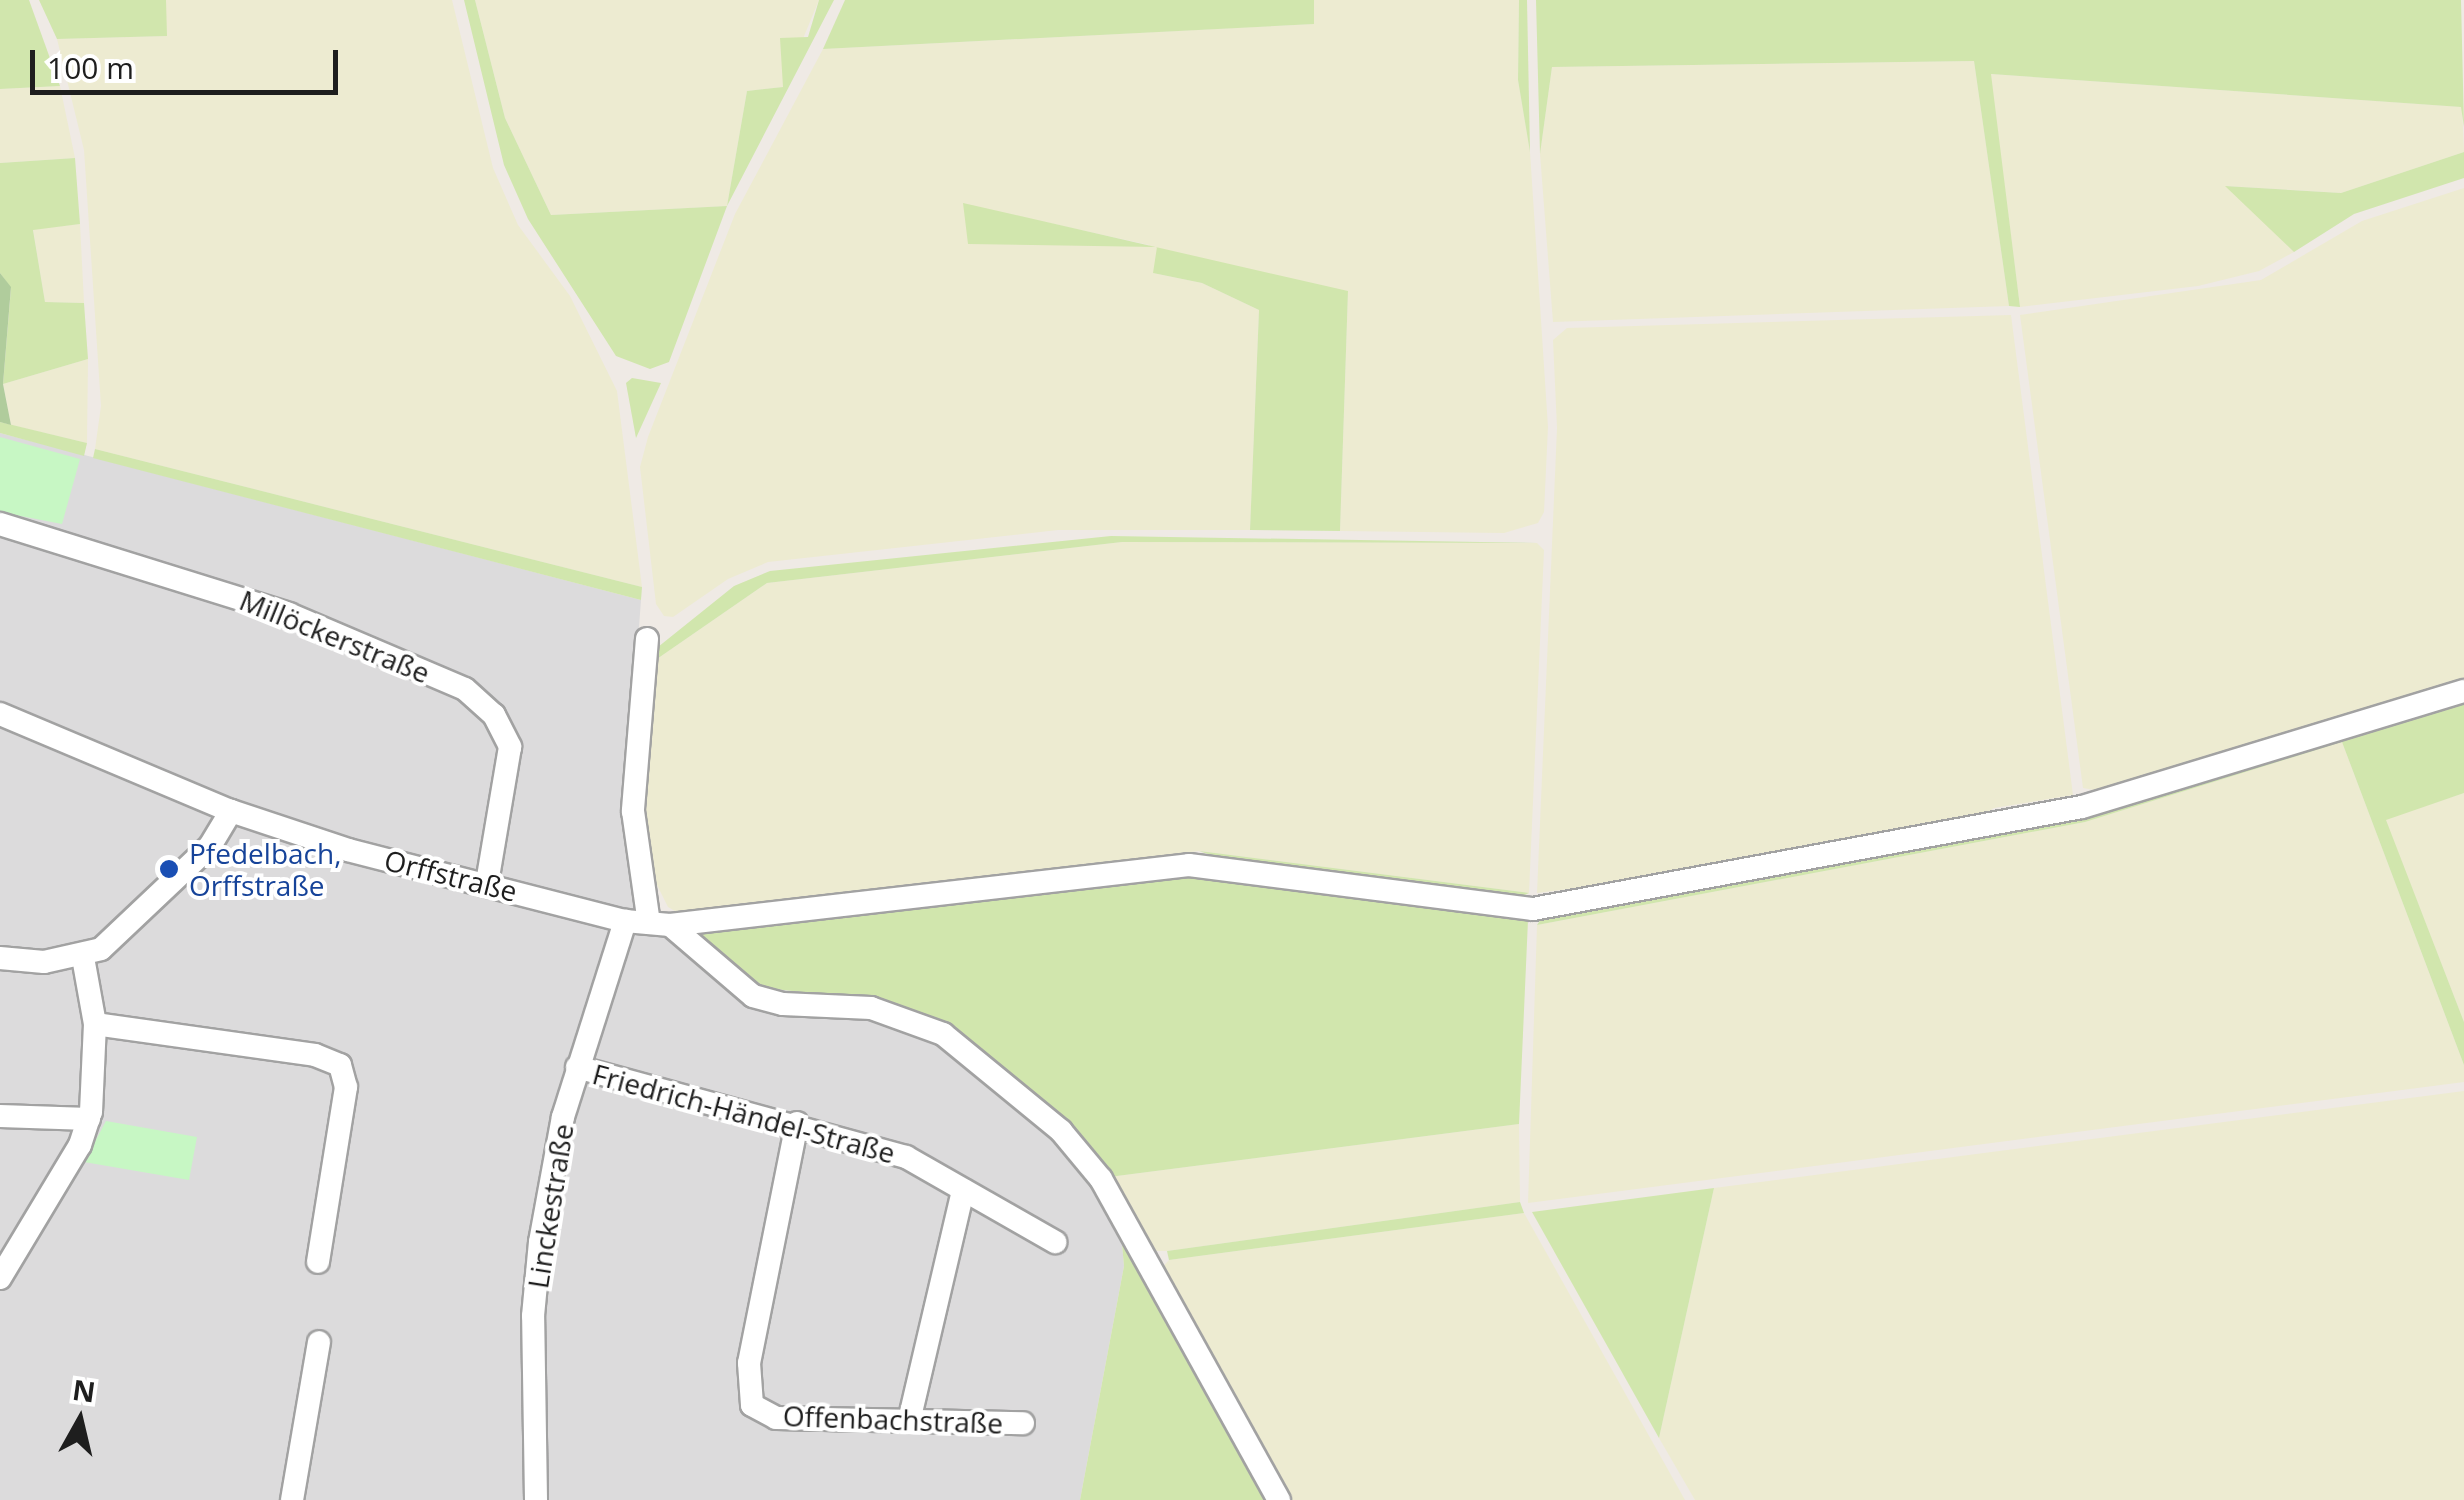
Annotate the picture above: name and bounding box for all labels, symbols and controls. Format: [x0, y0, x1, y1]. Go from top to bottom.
scale bar [35, 30, 342, 92]
text: 100 m [47, 47, 134, 88]
street label: Millöckerstraße [235, 583, 435, 689]
place label: Pfedelbach, Orffstraße [189, 836, 341, 902]
street label: Orffstraße [381, 842, 521, 908]
marker: Pfedelbach, Orffstraße [158, 858, 180, 880]
street label: Friedrich-Händel-Straße [589, 1056, 899, 1170]
street label: Linckestraße [520, 1121, 580, 1291]
north arrow [30, 1370, 130, 1470]
text: N [70, 1370, 98, 1411]
street label: Offenbachstraße [782, 1398, 1004, 1440]

